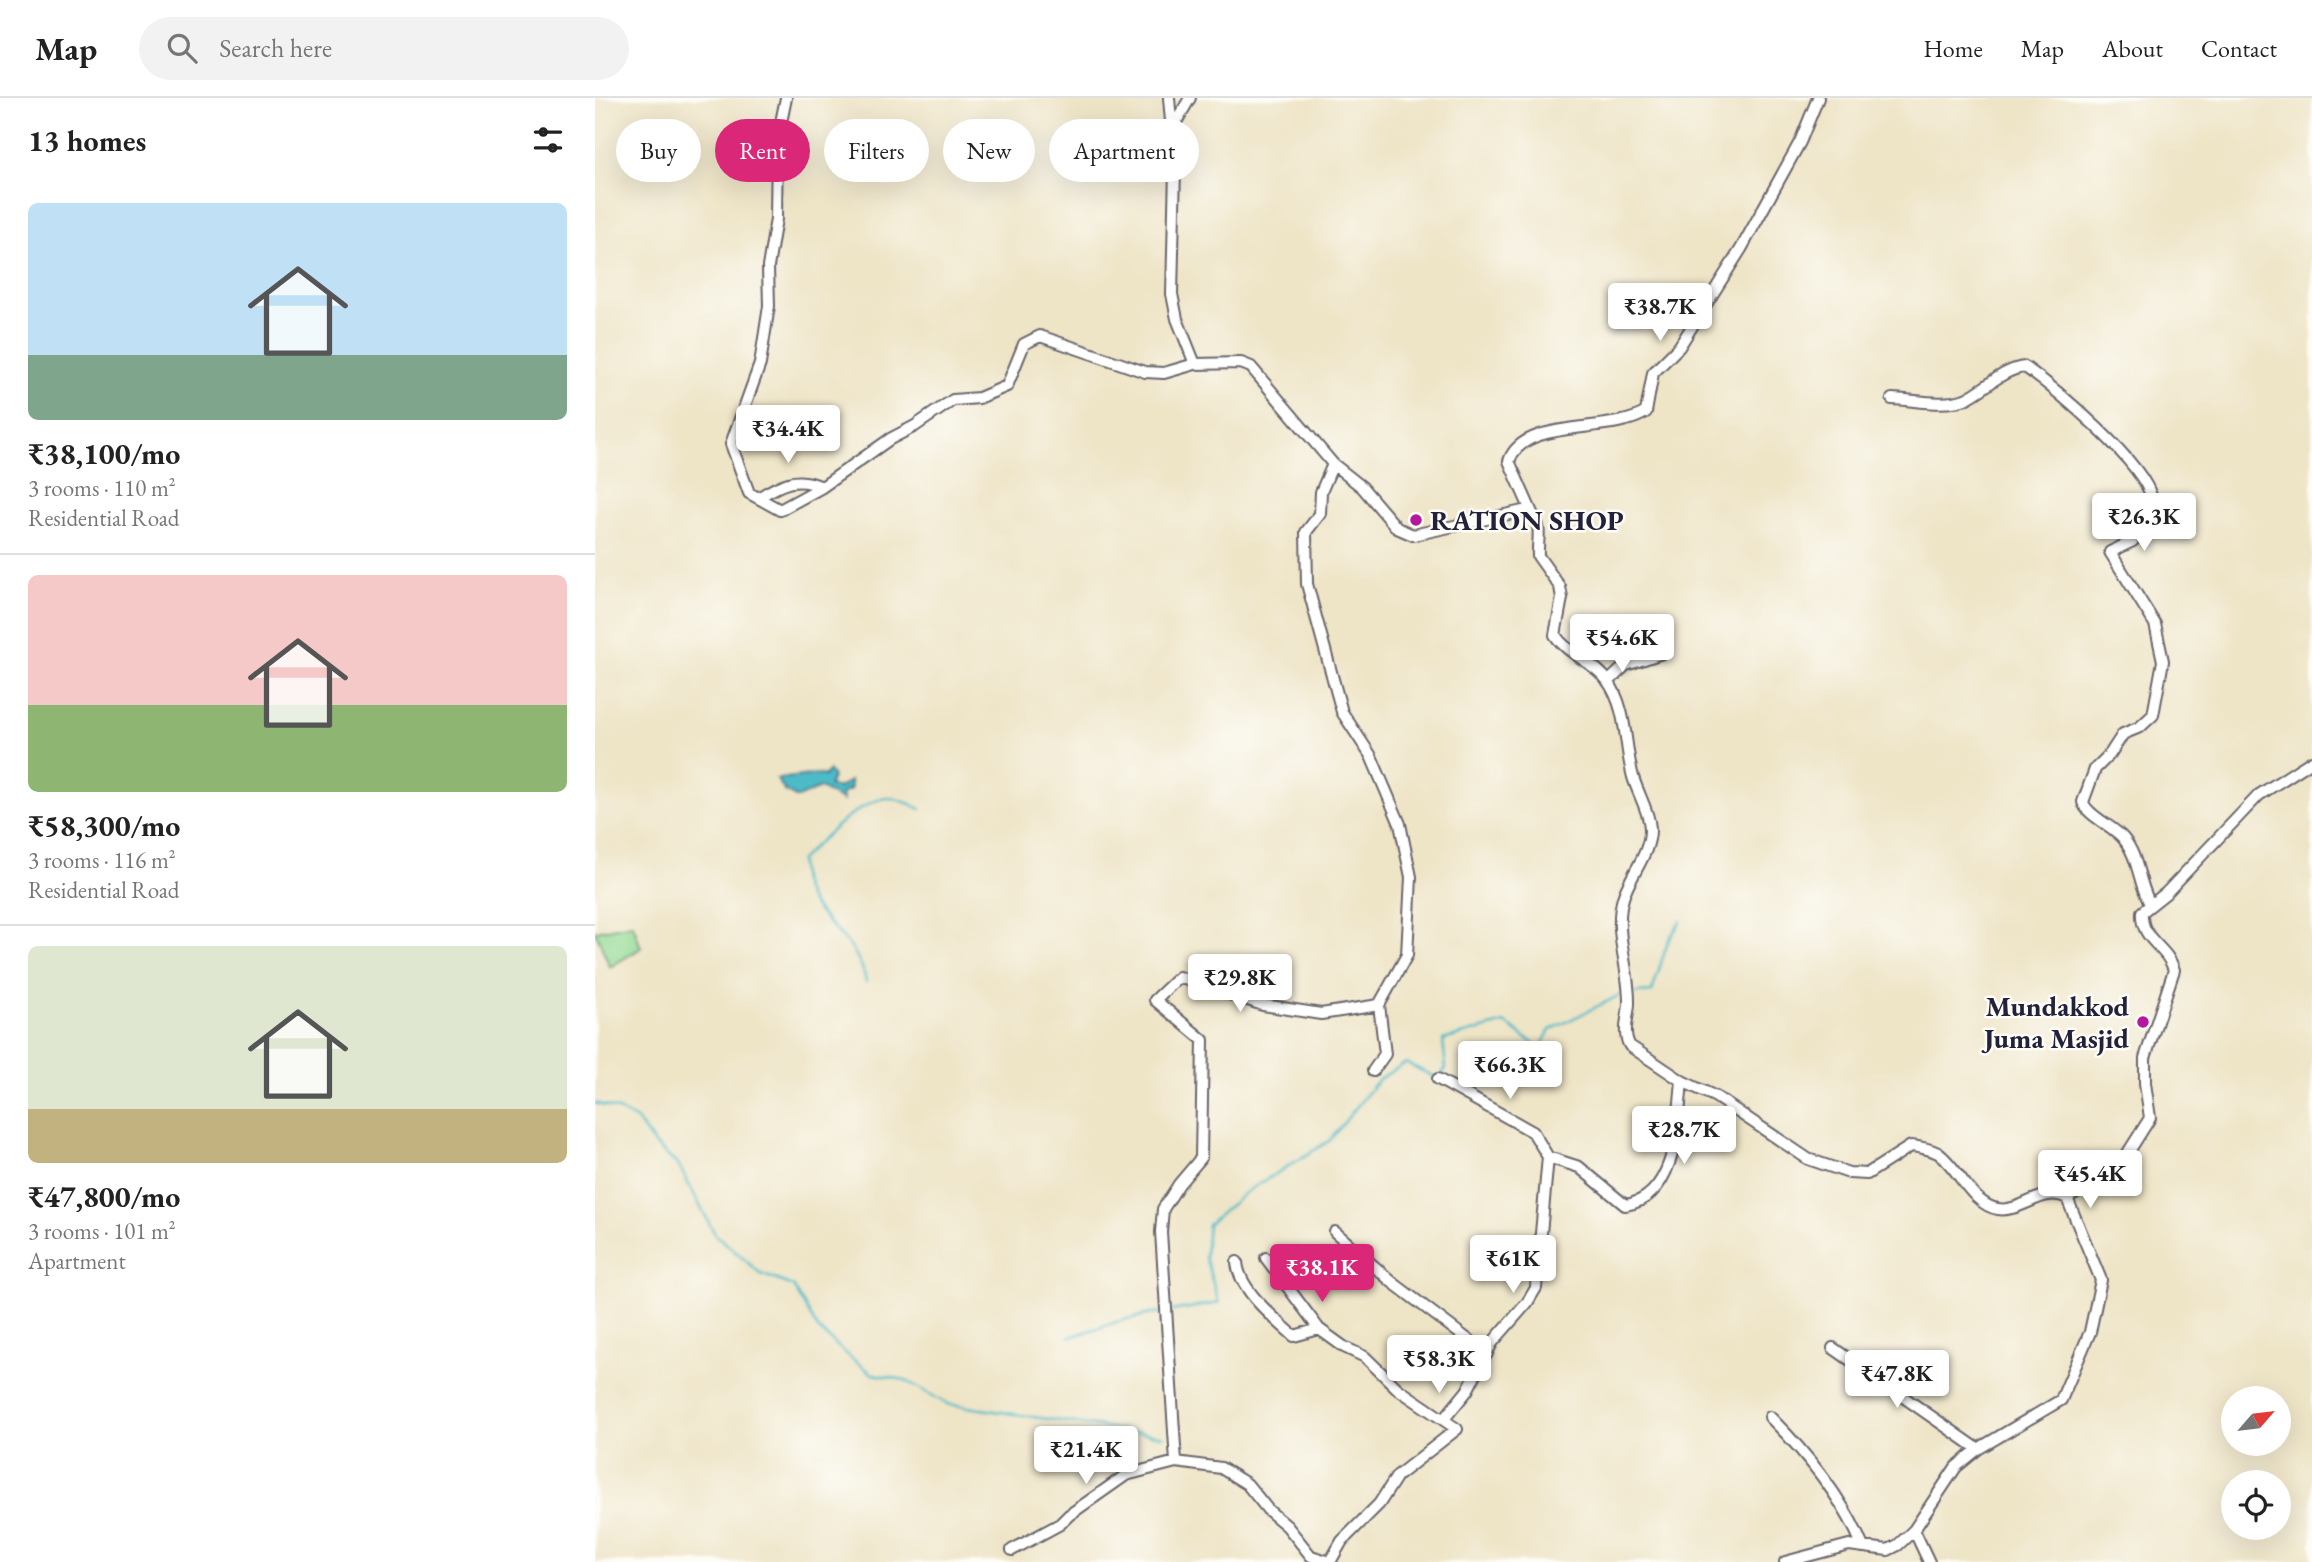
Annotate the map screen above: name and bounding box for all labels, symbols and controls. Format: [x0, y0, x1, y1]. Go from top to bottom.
search box [139, 17, 629, 80]
text: Map [35, 27, 97, 70]
icon: search [163, 29, 201, 67]
text: Search here [219, 31, 332, 65]
text: Home [1923, 33, 1983, 64]
text: Map [2021, 33, 2064, 64]
text: About [2102, 33, 2163, 64]
text: Contact [2201, 33, 2277, 64]
chip: Buy [616, 119, 701, 182]
chip: Rent [715, 119, 810, 182]
chip: Filters [824, 119, 929, 182]
chip: New [943, 119, 1035, 182]
chip: Apartment [1049, 119, 1199, 182]
text: 13 homes [28, 121, 146, 160]
icon: filters [529, 121, 567, 159]
icon: home [235, 248, 361, 374]
pin: ₹38.7K [1603, 284, 1717, 343]
text: ₹38.7K [1624, 291, 1696, 321]
pin: ₹34.4K [731, 406, 845, 465]
text: ₹34.4K [752, 413, 824, 443]
text: ₹38,100/mo [28, 434, 180, 473]
text: 3 rooms · 110 m² [28, 473, 176, 503]
pin: ₹26.3K [2087, 494, 2201, 553]
text: ₹26.3K [2108, 501, 2180, 531]
place label: RATION SHOP [1430, 502, 1624, 538]
text: Residential Road [28, 503, 179, 533]
marker: RATION SHOP [1408, 512, 1424, 528]
pin: ₹54.6K [1565, 614, 1679, 674]
icon: home [235, 620, 361, 746]
text: ₹54.6K [1586, 622, 1658, 652]
text: ₹58,300/mo [28, 806, 180, 845]
text: 3 rooms · 116 m² [28, 845, 176, 875]
text: Residential Road [28, 875, 179, 905]
pin: ₹29.8K [1183, 954, 1297, 1014]
text: ₹29.8K [1204, 962, 1276, 992]
place label: Mundakkod Juma Masjid [1981, 988, 2130, 1056]
icon: home [235, 991, 361, 1117]
marker: Mundakkod Juma Masjid [2135, 1014, 2151, 1030]
pin: ₹66.3K [1453, 1042, 1567, 1101]
text: ₹66.3K [1474, 1049, 1546, 1079]
pin: ₹28.7K [1627, 1107, 1741, 1166]
text: ₹28.7K [1648, 1114, 1720, 1144]
pin: ₹45.4K [2033, 1150, 2147, 1210]
text: ₹45.4K [2054, 1158, 2126, 1188]
text: ₹47,800/mo [28, 1177, 180, 1216]
text: 3 rooms · 101 m² [28, 1216, 176, 1246]
pin: ₹61K [1472, 1236, 1554, 1295]
text: ₹61K [1486, 1243, 1540, 1273]
pin: ₹38.1K [1265, 1244, 1379, 1304]
text: Apartment [28, 1246, 126, 1276]
text: ₹38.1K [1286, 1252, 1358, 1282]
pin: ₹58.3K [1382, 1336, 1496, 1395]
text: ₹58.3K [1403, 1343, 1475, 1373]
pin: ₹47.8K [1840, 1350, 1954, 1410]
text: ₹47.8K [1861, 1358, 1933, 1388]
north arrow [2221, 1386, 2291, 1456]
map controls [2221, 1386, 2291, 1540]
pin: ₹21.4K [1029, 1426, 1143, 1486]
text: ₹21.4K [1050, 1434, 1122, 1464]
button: locate [2221, 1470, 2291, 1540]

